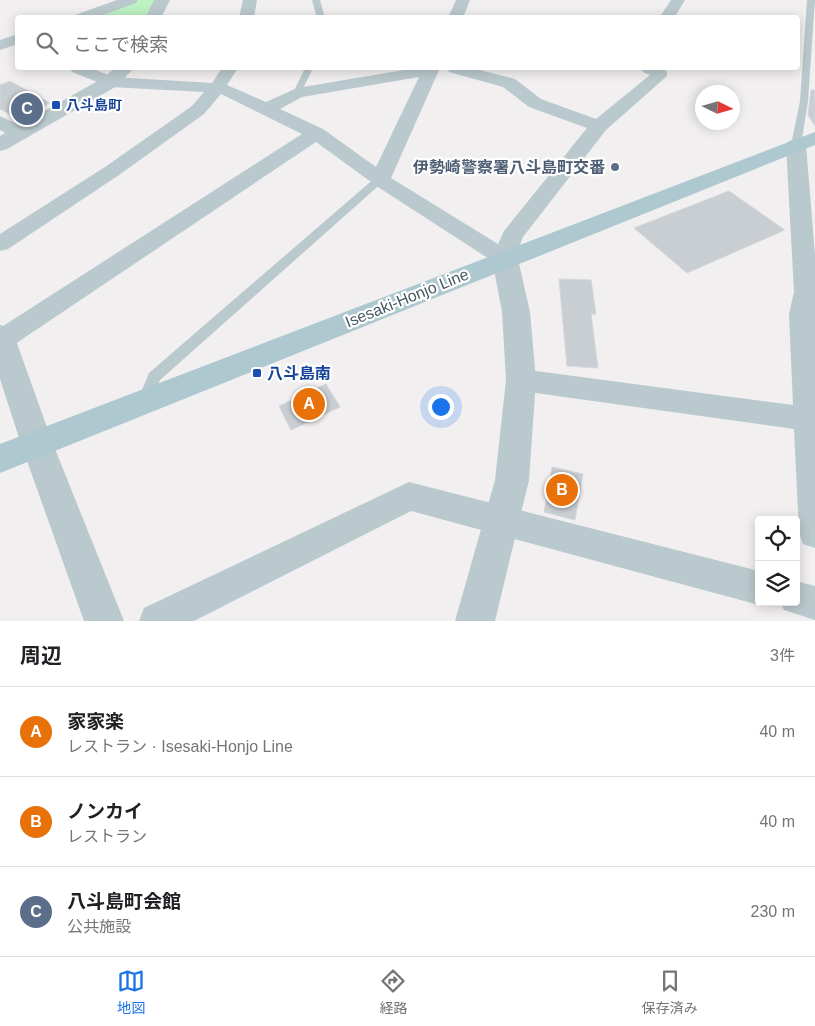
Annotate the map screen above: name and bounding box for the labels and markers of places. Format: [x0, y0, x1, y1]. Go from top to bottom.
pin: C [11, 90, 43, 128]
place label: 八斗島町 [66, 97, 122, 113]
marker: 八斗島町 [50, 99, 62, 111]
place label: 伊勢崎警察署八斗島町交番 [412, 159, 605, 176]
marker: 伊勢崎警察署八斗島町交番 [609, 161, 621, 173]
place label: 八斗島南 [267, 365, 331, 382]
marker: 八斗島南 [251, 367, 263, 379]
pin: A [293, 385, 325, 423]
pin: B [546, 471, 578, 509]

